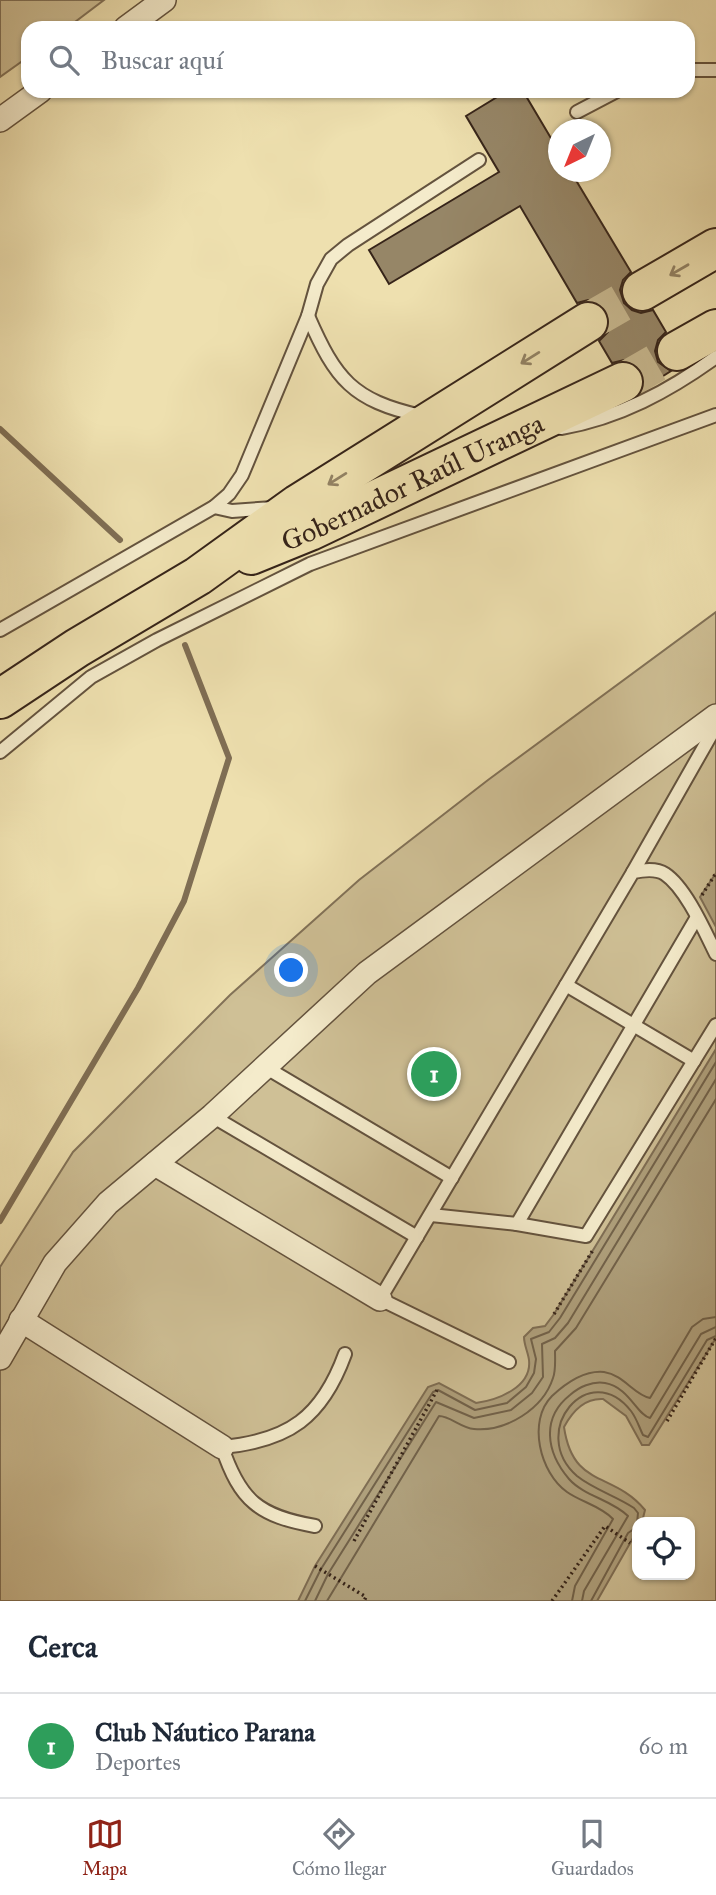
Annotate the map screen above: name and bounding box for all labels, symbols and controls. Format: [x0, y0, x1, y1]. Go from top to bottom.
search box [21, 21, 695, 98]
icon: search [45, 41, 83, 79]
text: Buscar aquí [101, 44, 223, 76]
north arrow [548, 119, 611, 182]
one-way arrow [669, 263, 689, 277]
one-way arrow [521, 351, 540, 366]
street label: Gobernador Raúl Uranga [276, 405, 549, 558]
one-way arrow [328, 473, 348, 487]
your location [274, 953, 308, 987]
pin: 1 [411, 1048, 457, 1100]
map controls [632, 1517, 695, 1580]
button: locate [632, 1517, 695, 1580]
text: Cerca [28, 1629, 97, 1665]
text: Club Náutico Parana [95, 1716, 315, 1748]
text: 1 [46, 1732, 56, 1760]
text: 60 m [639, 1732, 688, 1760]
text: Deportes [95, 1748, 181, 1776]
tab: Mapa [82, 1815, 127, 1880]
tab: Cómo llegar [292, 1815, 386, 1880]
tab: Guardados [551, 1815, 634, 1880]

